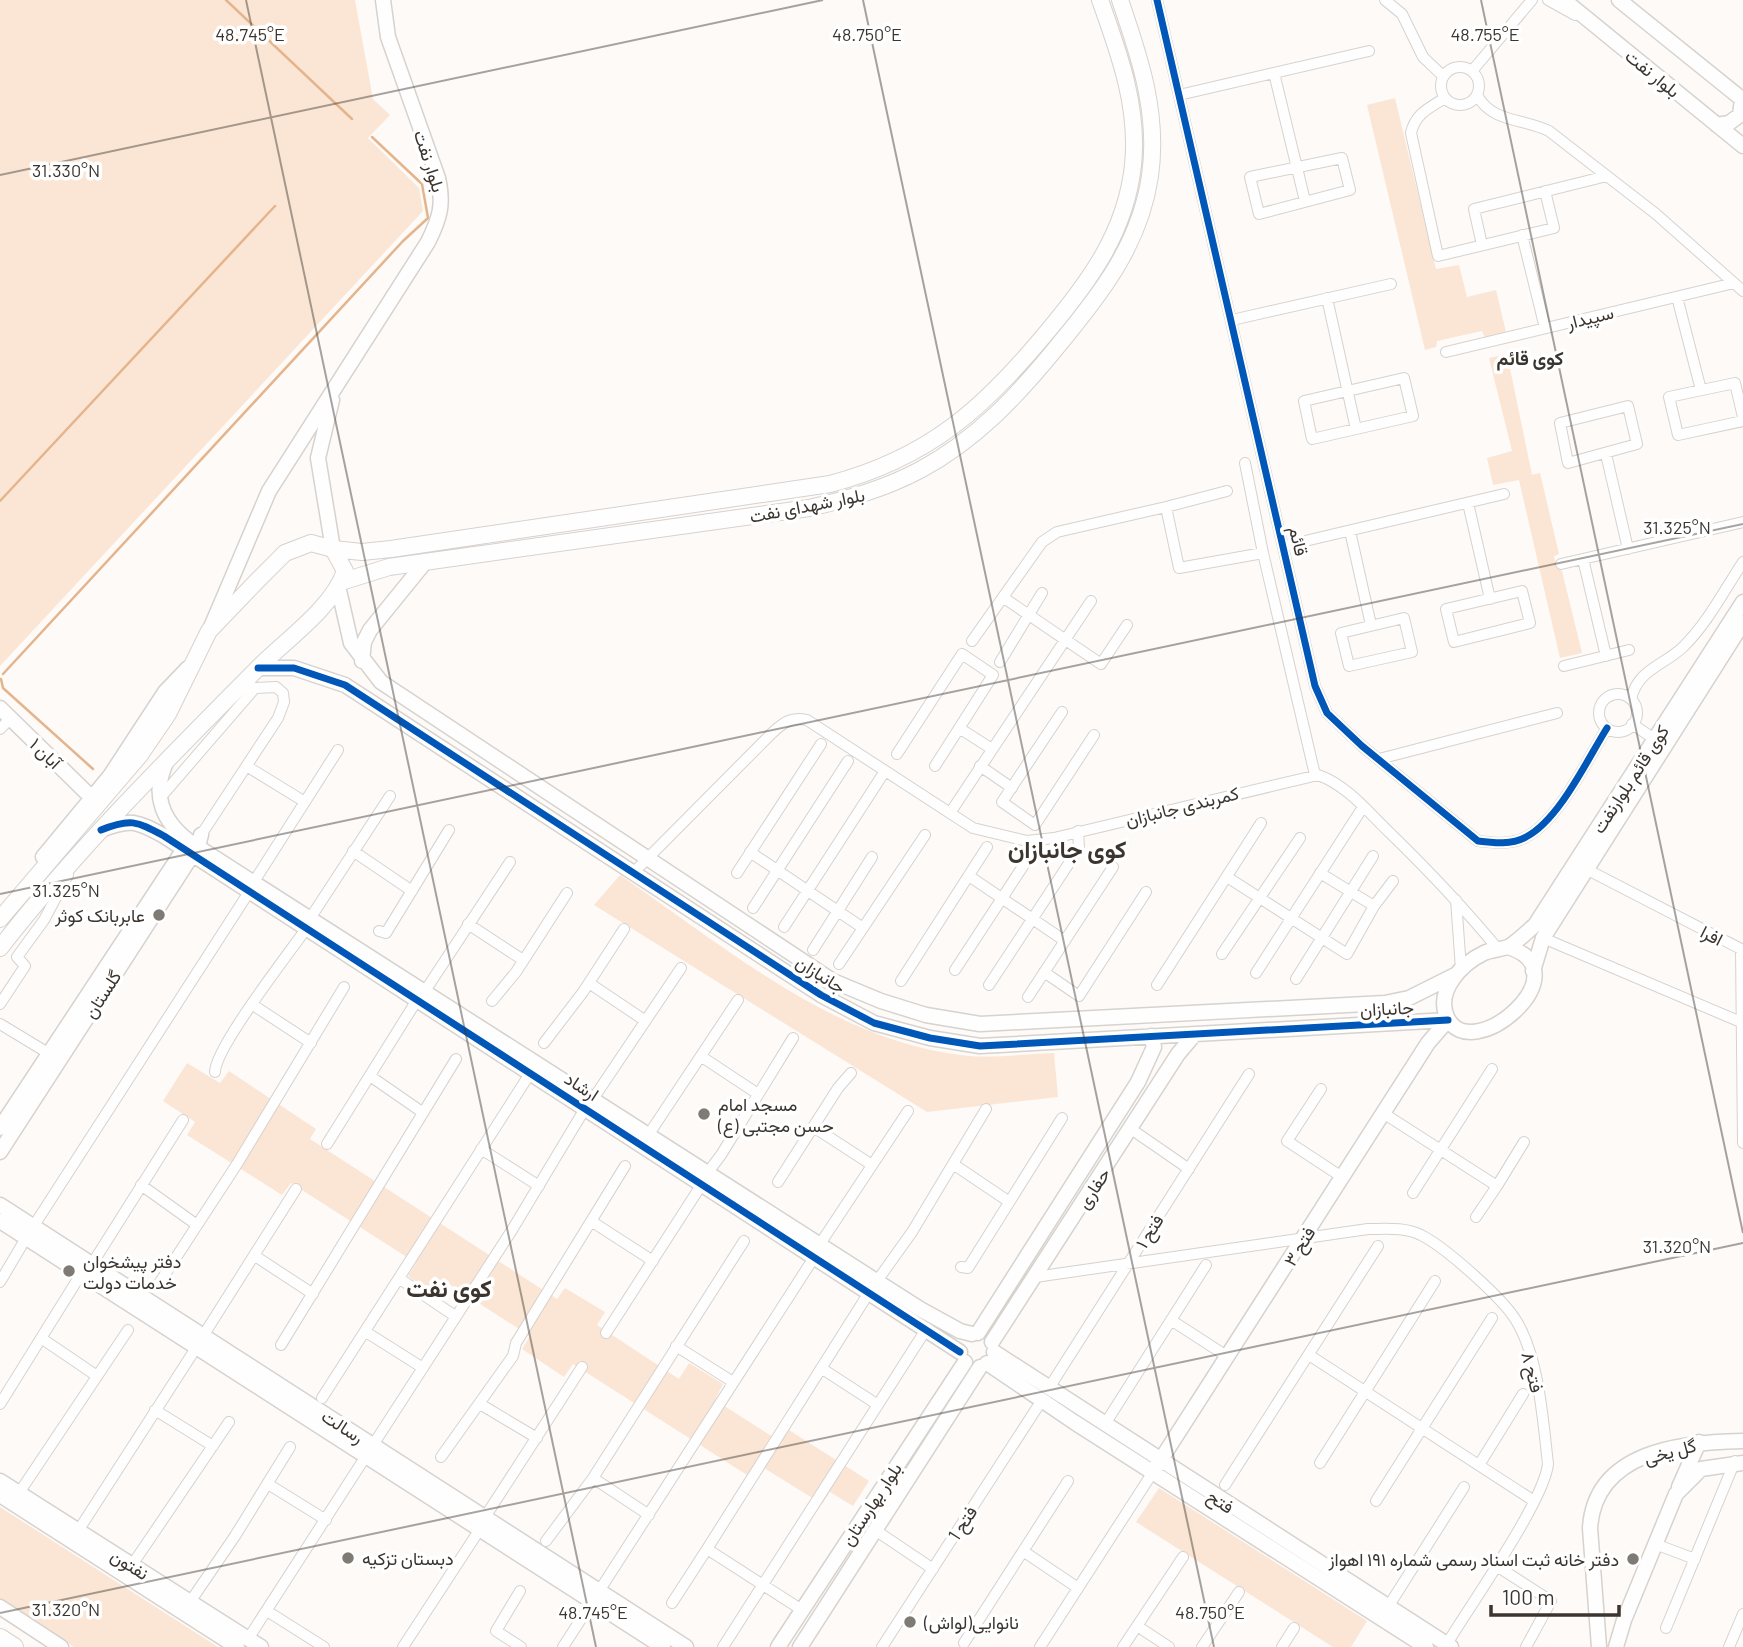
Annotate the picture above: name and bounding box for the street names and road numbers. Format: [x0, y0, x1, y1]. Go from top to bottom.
street label: بلوار نفت [1621, 44, 1685, 102]
street label: بلوار نفت [409, 127, 450, 195]
street label: سپیدار [1563, 301, 1616, 336]
street label: بلوار شهدای نفت [747, 483, 867, 528]
street label: قائم [1283, 524, 1313, 558]
street label: کوی قائم بلوارنفت [1587, 721, 1675, 838]
street label: آبان ۱ [26, 733, 68, 774]
street label: کمربندی جانبازان [1123, 781, 1241, 832]
street label: افرا [1697, 920, 1727, 951]
street label: جانبازان [792, 950, 850, 999]
street label: گلستان [78, 966, 126, 1022]
street label: جانبازان [1359, 996, 1415, 1021]
street label: ارشاد [560, 1067, 603, 1106]
street label: حفاری [1072, 1163, 1115, 1213]
street label: فتح ۱ [1130, 1210, 1170, 1253]
street label: فتح ۳ [1278, 1222, 1321, 1271]
street label: فتح ۸ [1515, 1349, 1549, 1395]
street label: رسالت [317, 1404, 368, 1448]
street label: گل یخی [1641, 1433, 1699, 1469]
street label: بلوار بهارستان [836, 1458, 907, 1550]
street label: فتح [1203, 1484, 1238, 1519]
street label: فتح 1 [943, 1502, 983, 1546]
street label: نفتون [106, 1544, 153, 1585]

